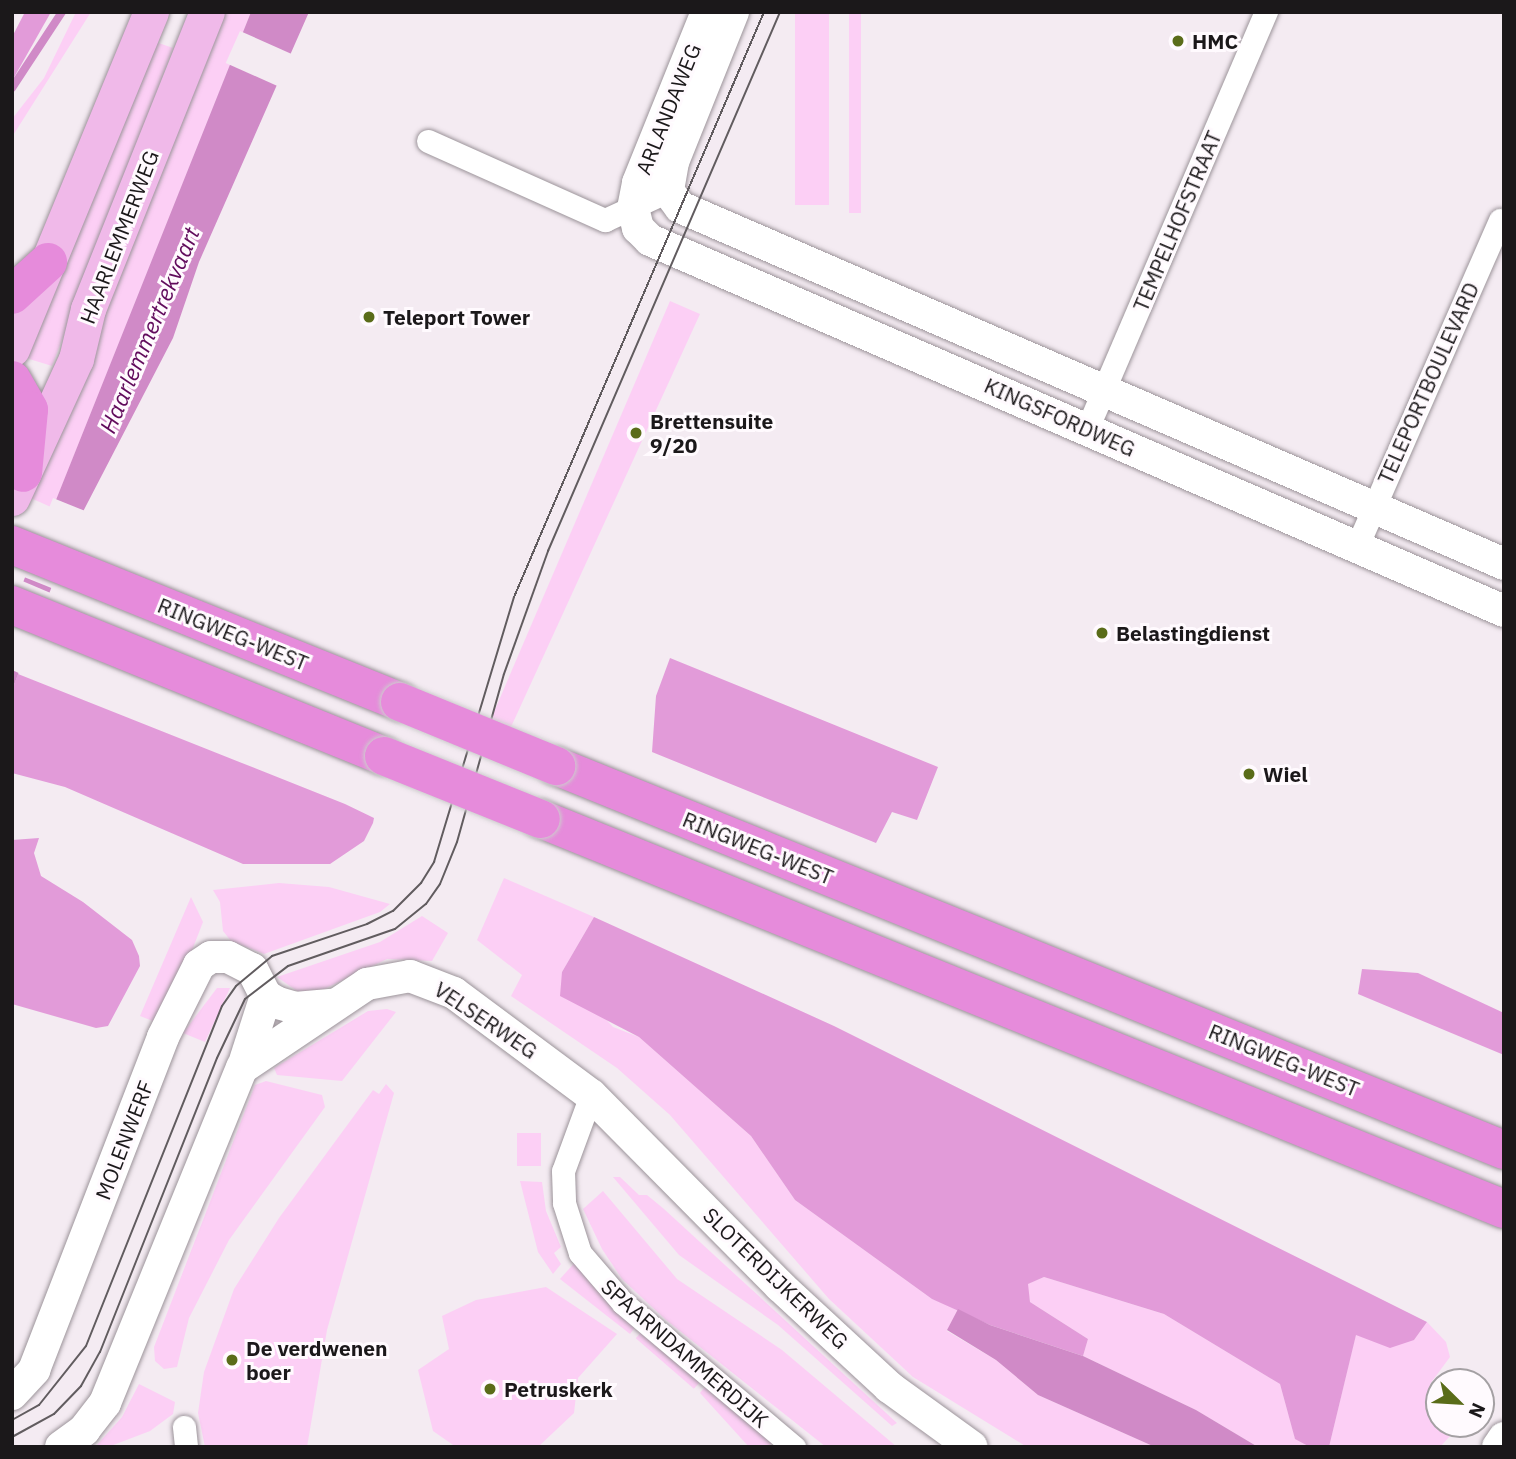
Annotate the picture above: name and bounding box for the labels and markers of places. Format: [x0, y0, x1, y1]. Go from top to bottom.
place label: HMC [1192, 28, 1238, 54]
marker: HMC [1170, 33, 1186, 49]
place label: Teleport Tower [383, 304, 530, 330]
marker: Teleport Tower [361, 309, 377, 325]
place label: Brettensuite 9/20 [650, 408, 773, 458]
marker: Brettensuite 9/20 [628, 425, 644, 441]
place label: Belastingdienst [1116, 620, 1270, 646]
marker: Belastingdienst [1094, 625, 1110, 641]
place label: Wiel [1263, 761, 1308, 787]
marker: Wiel [1241, 766, 1257, 782]
place label: De verdwenen boer [246, 1335, 388, 1385]
marker: De verdwenen boer [224, 1352, 240, 1368]
place label: Petruskerk [504, 1376, 613, 1402]
marker: Petruskerk [482, 1381, 498, 1397]

